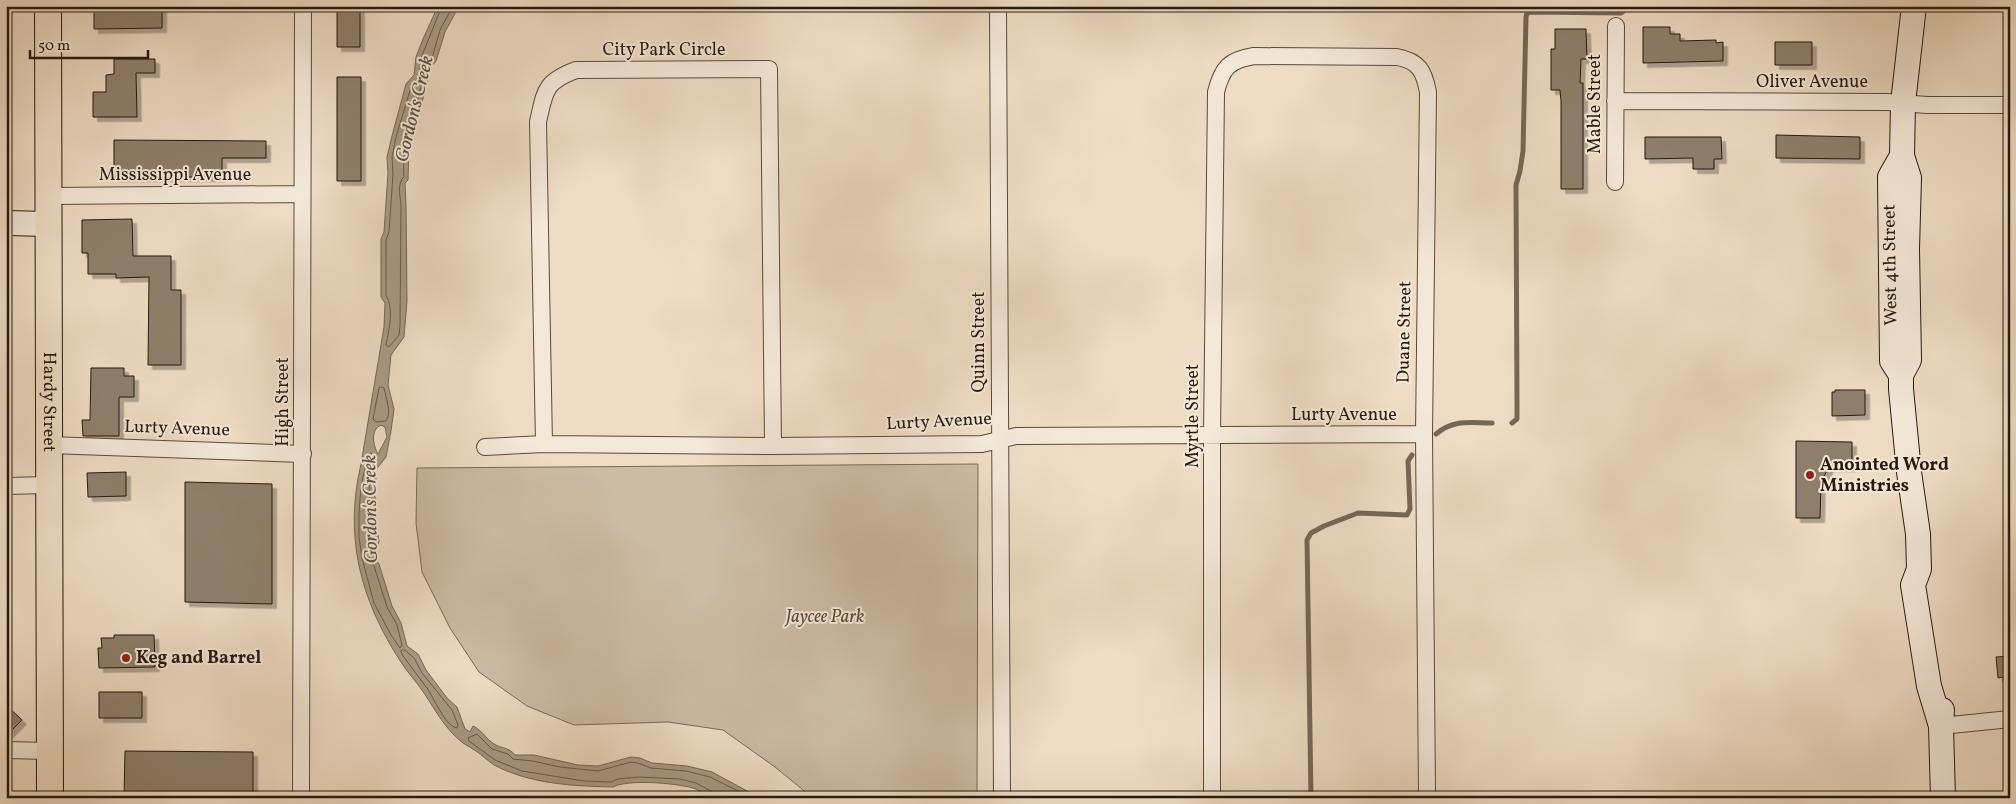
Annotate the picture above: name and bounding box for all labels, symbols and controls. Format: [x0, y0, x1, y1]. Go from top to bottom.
scale bar [30, 28, 148, 60]
text: 50 m [38, 36, 70, 57]
street label: City Park Circle [603, 38, 725, 63]
water label: Gordon's Creek [389, 53, 441, 165]
street label: Mable Street [1583, 54, 1608, 154]
street label: Oliver Avenue [1756, 70, 1868, 95]
street label: Mississippi Avenue [99, 163, 251, 188]
street label: West 4th Street [1877, 204, 1905, 326]
street label: Duane Street [1392, 281, 1418, 383]
street label: Quinn Street [967, 292, 992, 393]
street label: Hardy Street [36, 352, 62, 452]
street label: High Street [271, 357, 296, 447]
street label: Myrtle Street [1181, 364, 1206, 468]
street label: Lurty Avenue [1291, 403, 1397, 428]
street label: Lurty Avenue [886, 407, 992, 437]
street label: Lurty Avenue [124, 415, 230, 443]
place label: Anointed Word Ministries [1820, 453, 1949, 499]
water label: Gordon's Creek [357, 454, 385, 564]
marker: Anointed Word Ministries [1804, 469, 1816, 481]
park label: Jaycee Park [784, 605, 864, 630]
place label: Keg and Barrel [136, 646, 261, 671]
marker: Keg and Barrel [120, 652, 132, 664]

